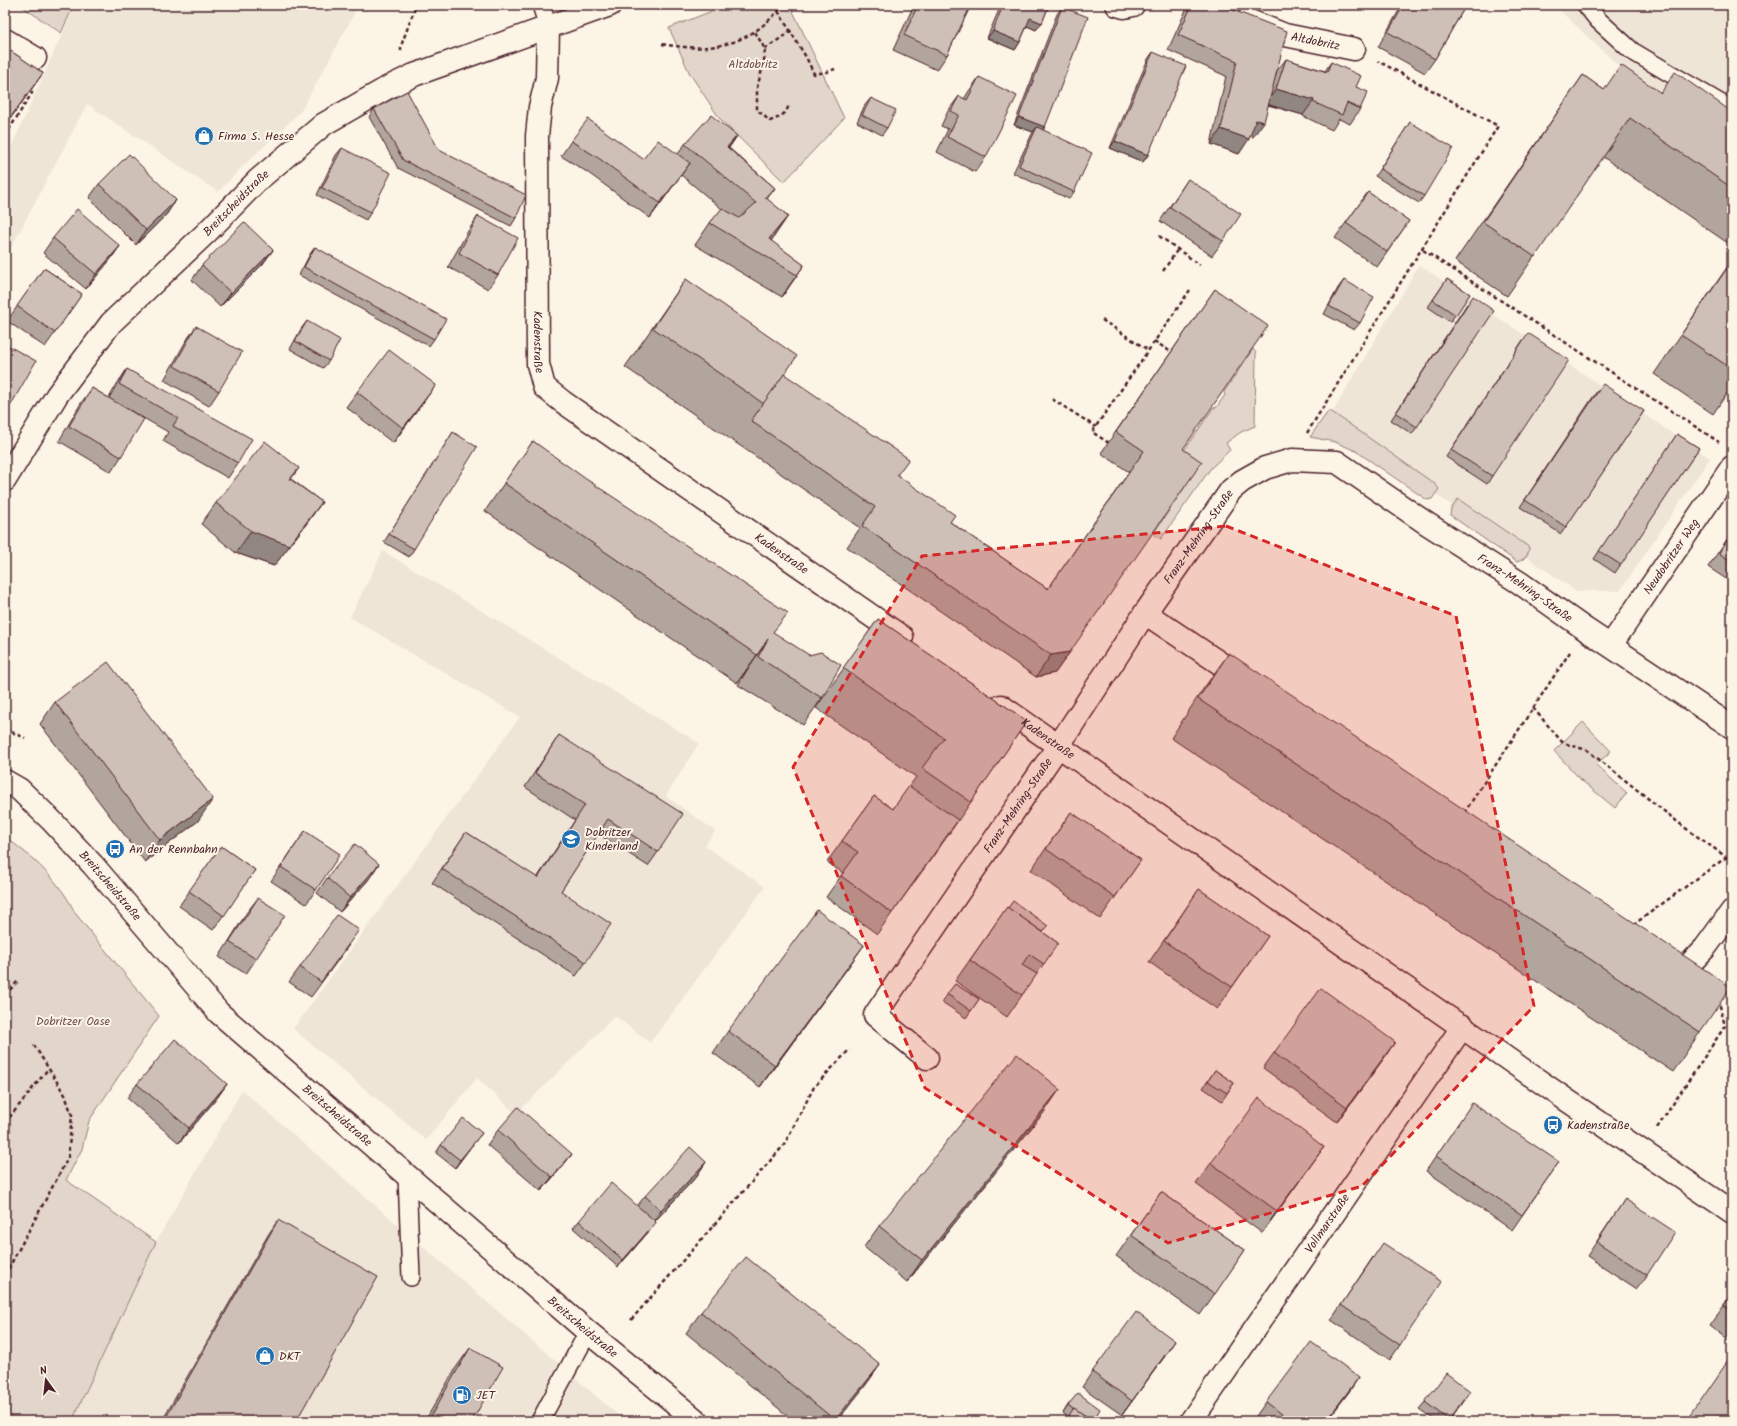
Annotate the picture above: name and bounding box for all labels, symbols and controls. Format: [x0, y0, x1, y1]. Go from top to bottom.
street label: Altdobritz [1289, 27, 1342, 55]
park label: Altdobritz [728, 55, 778, 74]
shop icon: Firma S. Hesse [193, 125, 215, 147]
place label: Firma S. Hesse [218, 127, 295, 146]
street label: Breitscheidstraße [198, 165, 274, 241]
street label: Kadenstraße [528, 311, 550, 376]
street label: Franz-Mehring-Straße [1159, 485, 1239, 588]
street label: Neudobritzer Weg [1638, 514, 1704, 598]
street label: Kadenstraße [751, 528, 813, 579]
street label: Franz-Mehring-Straße [1474, 549, 1577, 627]
street label: Kadenstraße [1017, 713, 1079, 765]
street label: Franz-Mehring-Straße [978, 753, 1057, 857]
place label: Dobritzer Kinderland [585, 823, 639, 856]
school or university icon: Dobritzer Kinderland [560, 828, 582, 850]
bus stop icon: An der Rennbahn [104, 838, 126, 860]
place label: An der Rennbahn [129, 840, 218, 859]
street label: Breitscheidstraße [74, 846, 146, 925]
park label: Dobritzer Oase [36, 1012, 111, 1031]
street label: Breitscheidstraße [298, 1079, 377, 1151]
bus stop icon: Kadenstraße [1542, 1114, 1564, 1136]
place label: Kadenstraße [1567, 1116, 1630, 1135]
street label: Vollmarstraße [1300, 1189, 1355, 1257]
street label: Breitscheidstraße [543, 1291, 623, 1363]
shop icon: DKT [254, 1345, 276, 1367]
place label: DKT [279, 1347, 302, 1366]
north arrow [26, 1360, 66, 1400]
text: N [38, 1362, 49, 1381]
fuel station icon: JET [451, 1384, 473, 1406]
place label: JET [476, 1386, 497, 1405]

